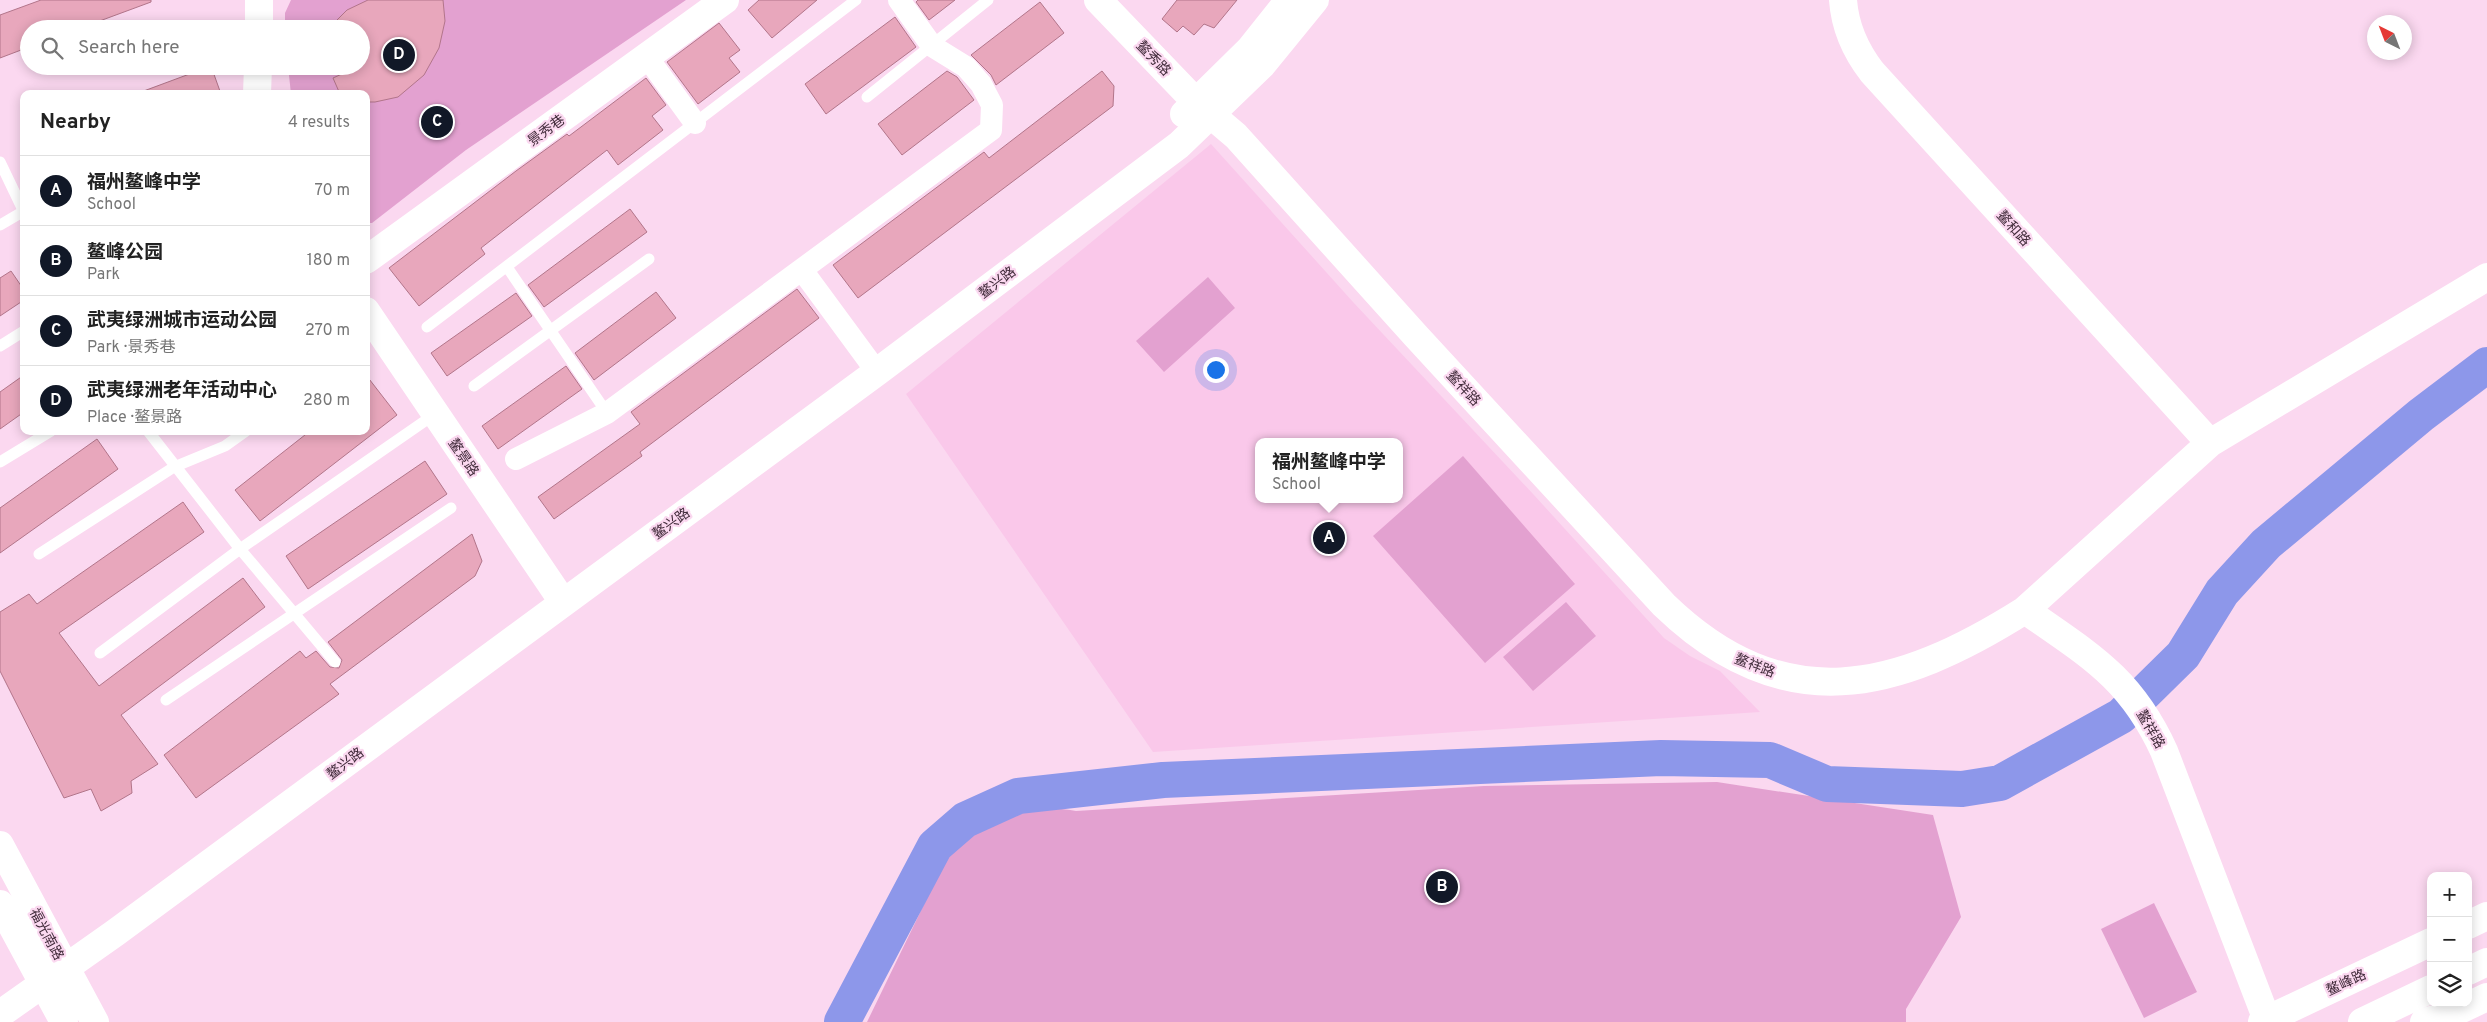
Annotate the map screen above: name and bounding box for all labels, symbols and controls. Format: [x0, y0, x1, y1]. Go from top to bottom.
north arrow [2367, 15, 2412, 60]
search box [20, 20, 370, 75]
icon: search [38, 34, 66, 62]
text: Search here [78, 36, 180, 60]
pin: D [383, 36, 415, 74]
street label: 鳌秀路 [1132, 38, 1174, 80]
pin: C [421, 103, 453, 141]
text: Nearby [40, 109, 111, 136]
street label: 景秀巷 [525, 112, 569, 150]
text: 4 results [288, 113, 350, 133]
text: 福州鳌峰中学 [87, 171, 201, 195]
text: A [50, 181, 62, 201]
text: 70 m [315, 181, 350, 201]
text: School [87, 195, 136, 215]
street label: 鳌和路 [1993, 208, 2033, 250]
text: 鳌峰公园 [87, 241, 163, 265]
text: B [50, 251, 62, 271]
text: 180 m [307, 251, 350, 271]
street label: 鳌兴路 [976, 264, 1020, 303]
text: Park [87, 265, 120, 285]
text: 武夷绿洲城市运动公园 [87, 309, 277, 333]
text: C [51, 321, 61, 341]
text: 270 m [305, 321, 350, 341]
text: Park · 景秀巷 [87, 338, 176, 358]
your location [1203, 357, 1229, 383]
street label: 鳌祥路 [1442, 368, 1483, 410]
text: 武夷绿洲老年活动中心 [87, 379, 277, 403]
text: D [50, 391, 62, 411]
text: 280 m [303, 391, 350, 411]
text: Place · 鳌景路 [87, 408, 182, 428]
street label: 鳌景路 [444, 436, 482, 480]
popup [1255, 438, 1403, 503]
text: 福州鳌峰中学 [1272, 451, 1386, 475]
text: School [1272, 475, 1321, 495]
street label: 鳌兴路 [650, 505, 694, 543]
pin: A [1313, 519, 1345, 557]
street label: 鳌祥路 [1732, 651, 1777, 682]
street label: 鳌祥路 [2132, 707, 2168, 752]
street label: 鳌兴路 [324, 745, 368, 784]
pin: B [1426, 868, 1458, 906]
map controls [2427, 872, 2472, 1007]
button: + [2427, 872, 2472, 917]
street label: 福光南路 [25, 906, 66, 963]
button: − [2427, 917, 2472, 962]
button: layers [2427, 962, 2472, 1007]
street label: 鳌峰路 [2324, 966, 2369, 1000]

